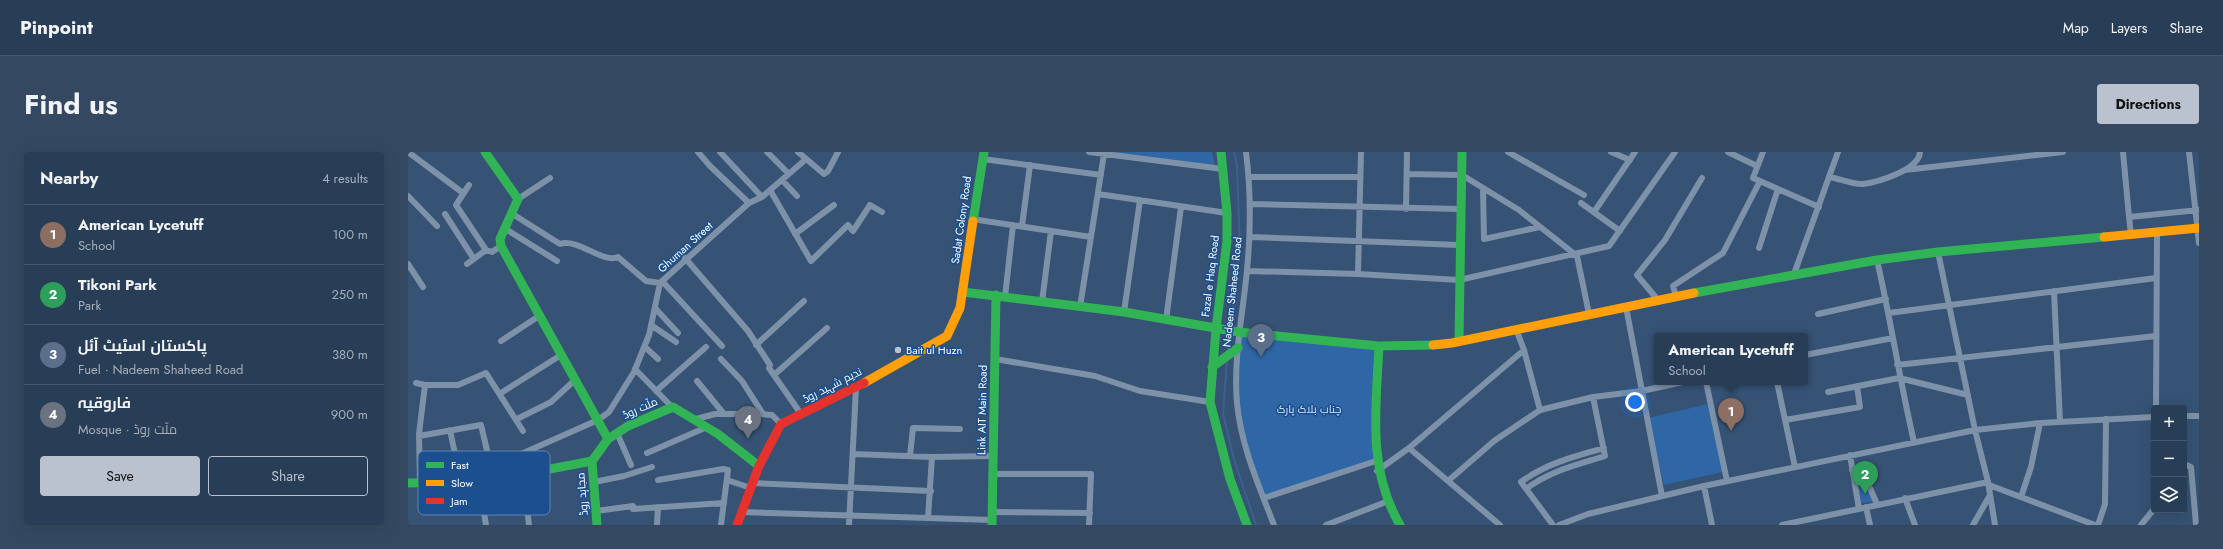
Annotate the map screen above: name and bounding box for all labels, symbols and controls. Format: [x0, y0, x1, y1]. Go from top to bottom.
text: Pinpoint [20, 14, 93, 41]
text: Map [2063, 18, 2089, 38]
text: Layers [2111, 18, 2147, 38]
text: Share [2169, 18, 2203, 38]
text: Find us [24, 84, 118, 125]
button: Directions [2097, 84, 2199, 124]
text: Nearby [40, 166, 98, 190]
text: 4 results [322, 169, 368, 188]
street label: Sadat Colony Road [947, 175, 975, 265]
text: American Lycetuff [78, 214, 203, 236]
street label: Ghuman Street [654, 218, 716, 276]
text: 1 [50, 225, 56, 244]
text: 100 m [333, 225, 368, 244]
street label: Fazal e Haq Road [1197, 234, 1223, 318]
text: School [78, 236, 115, 255]
street label: Nadeem Shaheed Road [1218, 236, 1246, 348]
text: Tikoni Park [78, 274, 157, 296]
text: 2 [49, 285, 57, 304]
text: 250 m [331, 285, 368, 304]
text: Park [78, 296, 101, 315]
pin: 3 [1248, 324, 1274, 357]
popup [1654, 333, 1808, 385]
text: پاکستان اسٹیٹ آئل [78, 335, 207, 357]
text: American Lycetuff [1668, 339, 1794, 361]
place label: Bait ul Huzn [906, 342, 962, 358]
text: 3 [49, 345, 57, 364]
text: 380 m [332, 345, 368, 364]
marker: Bait ul Huzn [893, 345, 903, 355]
text: Fuel · Nadeem Shaheed Road [78, 360, 243, 379]
text: School [1668, 361, 1706, 380]
street label: ندیم شہید روڈ [800, 363, 864, 407]
street label: Link AIT Main Road [973, 365, 991, 455]
text: فاروقیہ [78, 392, 131, 414]
your location [1625, 392, 1645, 412]
street label: ملّت روڈ [620, 393, 660, 423]
pin: 1 [1718, 398, 1744, 431]
park label: چناب بلاک پارک [1277, 401, 1341, 417]
text: 4 [48, 405, 58, 424]
text: 900 m [331, 405, 368, 424]
map controls [2151, 405, 2187, 513]
button: + [2151, 405, 2187, 441]
pin: 4 [735, 406, 761, 439]
text: Mosque · ملّت روڈ [78, 420, 177, 439]
button: − [2151, 441, 2187, 477]
legend [418, 451, 550, 515]
button: Save [40, 456, 200, 496]
button: Share [208, 456, 368, 496]
text: Fast [451, 457, 469, 473]
pin: 2 [1852, 461, 1878, 494]
street label: مجاہد روڈ [572, 472, 592, 516]
text: Slow [451, 475, 473, 491]
button: layers [2151, 477, 2187, 513]
text: Jam [449, 493, 468, 509]

